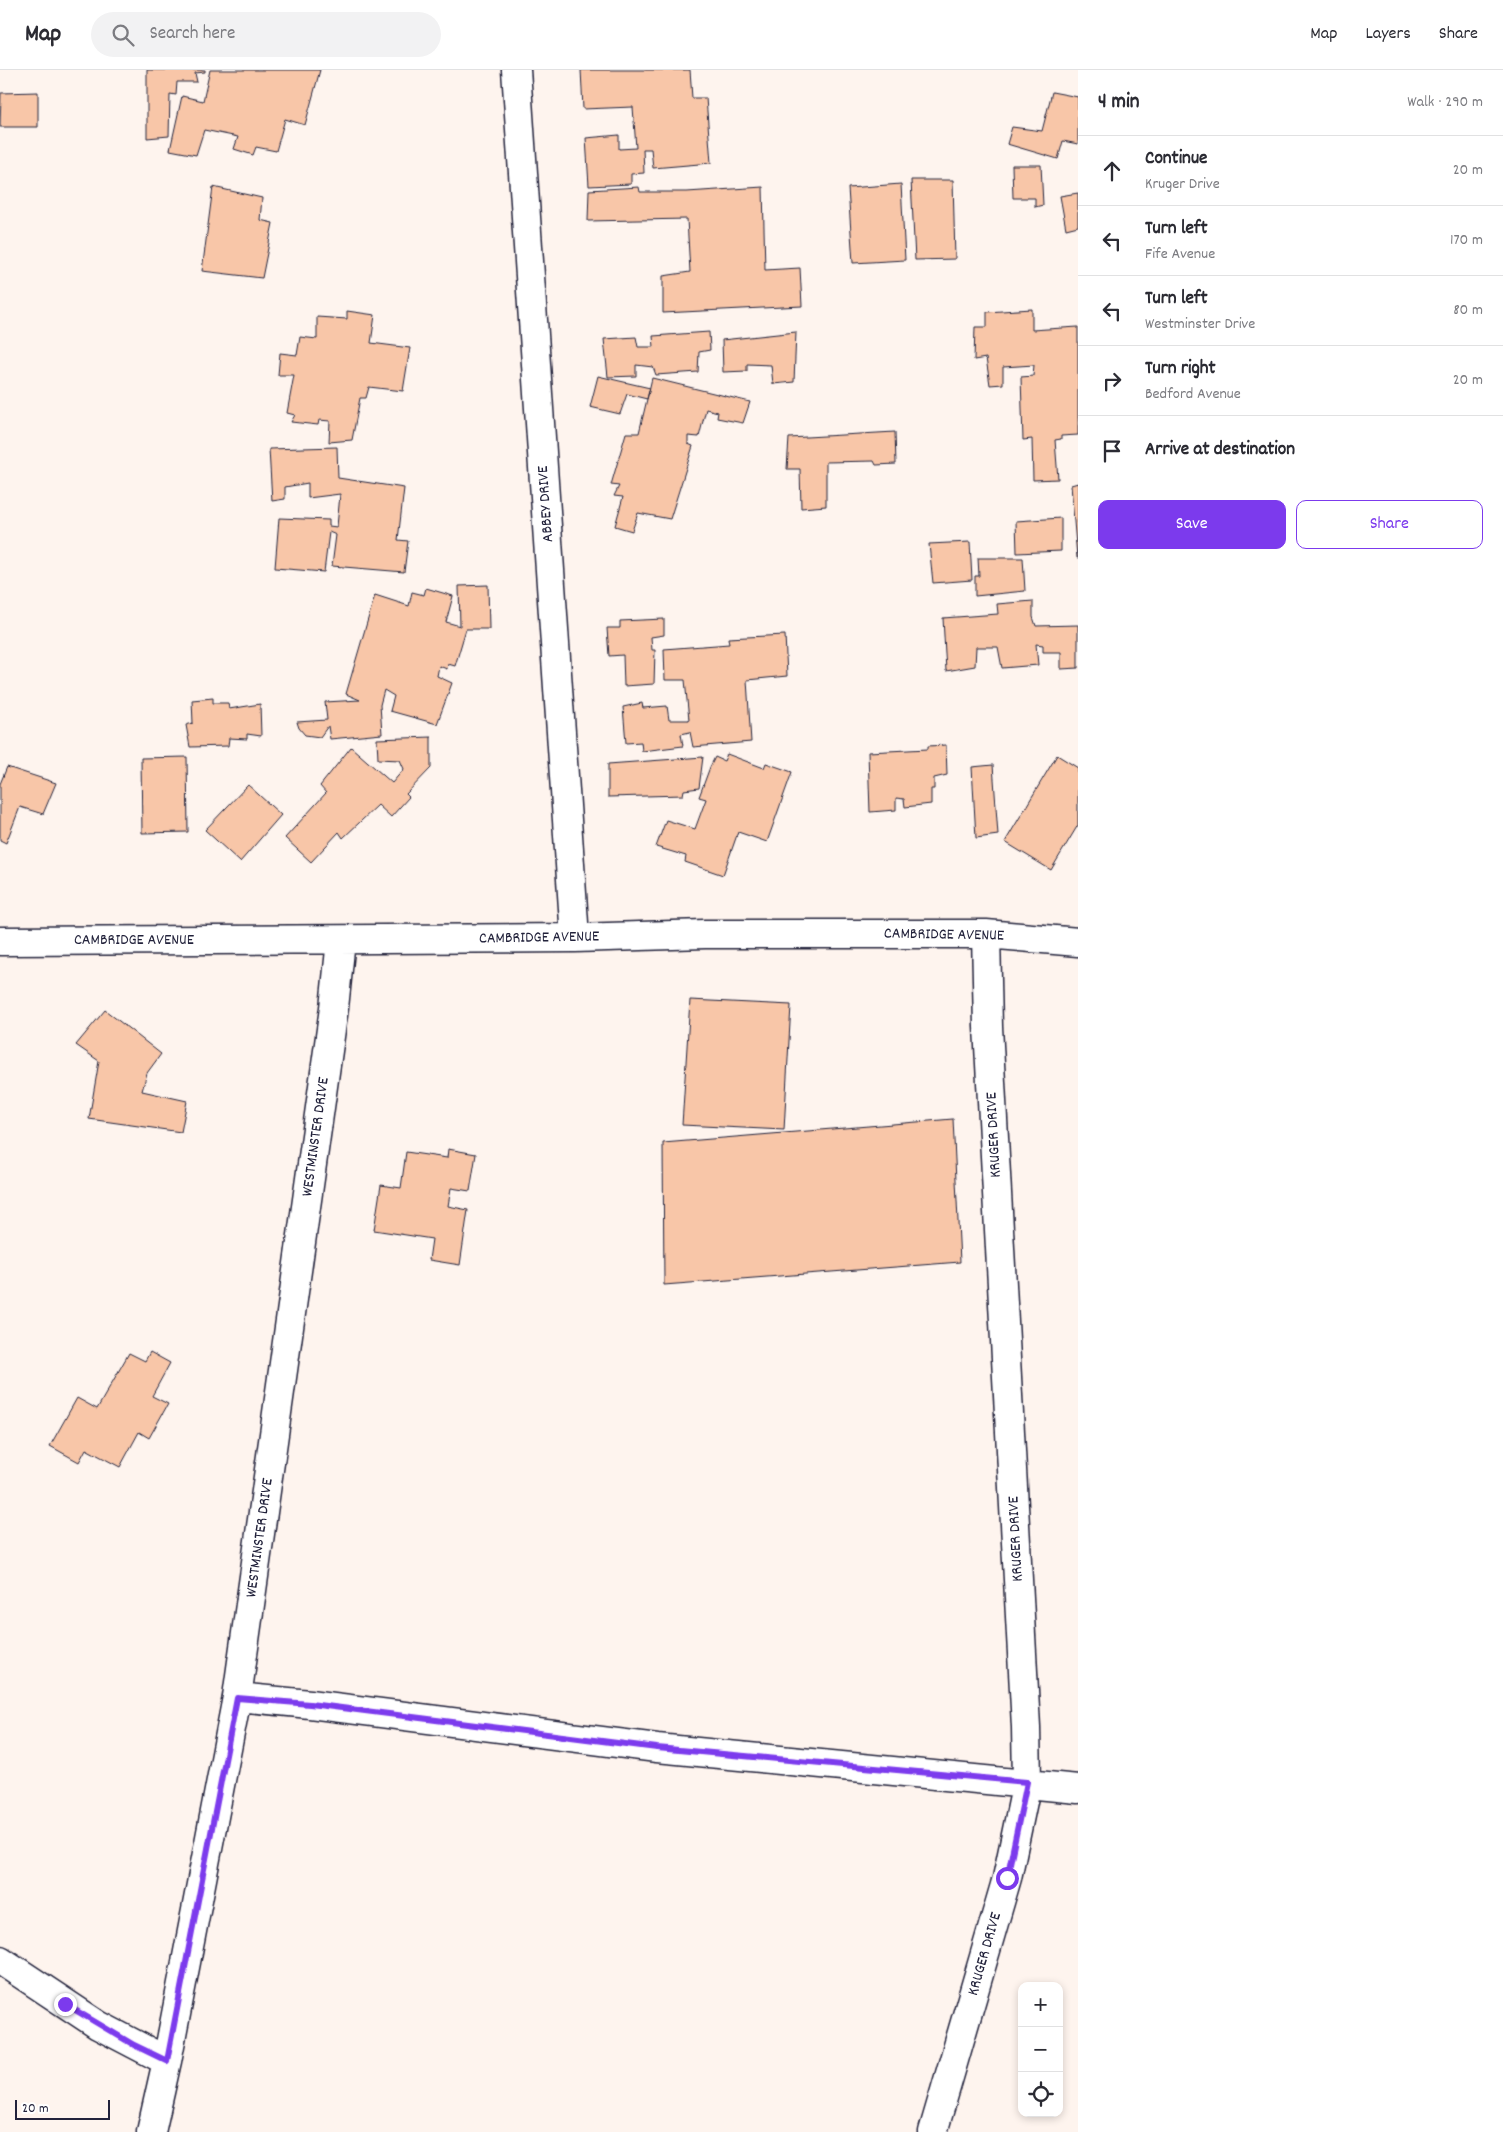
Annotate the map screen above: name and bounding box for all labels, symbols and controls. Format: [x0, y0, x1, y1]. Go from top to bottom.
search box [91, 12, 441, 57]
text: Map [25, 18, 61, 52]
icon: search [109, 21, 137, 49]
text: Search here [149, 21, 235, 48]
text: Map [1310, 22, 1337, 47]
text: Layers [1365, 22, 1411, 47]
text: Share [1439, 22, 1478, 47]
text: 4 min [1098, 88, 1140, 118]
text: Walk · 290 m [1407, 91, 1483, 114]
text: Continue [1145, 146, 1207, 173]
icon: ahead [1098, 157, 1126, 185]
text: 20 m [1453, 159, 1483, 182]
text: Kruger Drive [1145, 173, 1220, 196]
text: Turn left [1145, 216, 1208, 243]
icon: left [1098, 227, 1126, 255]
text: 170 m [1450, 229, 1483, 252]
text: Fife Avenue [1145, 243, 1215, 266]
text: Turn left [1145, 286, 1208, 313]
icon: left [1098, 297, 1126, 325]
text: 80 m [1453, 299, 1483, 322]
text: Westminster Drive [1145, 313, 1255, 336]
text: Turn right [1145, 356, 1216, 383]
icon: right [1098, 367, 1126, 395]
text: 20 m [1453, 369, 1483, 392]
text: Bedford Avenue [1145, 383, 1241, 406]
icon: arrive [1098, 437, 1126, 465]
text: Arrive at destination [1145, 437, 1295, 464]
street label: ABBEY DRIVE [532, 464, 560, 543]
button: Save [1098, 500, 1286, 549]
button: Share [1296, 500, 1483, 549]
street label: CAMBRIDGE AVENUE [884, 922, 1005, 948]
street label: CAMBRIDGE AVENUE [479, 925, 600, 951]
street label: CAMBRIDGE AVENUE [74, 929, 195, 952]
street label: WESTMINSTER DRIVE [296, 1075, 336, 1198]
street label: KRUGER DRIVE [980, 1091, 1008, 1178]
street label: WESTMINSTER DRIVE [240, 1476, 280, 1599]
street label: KRUGER DRIVE [1002, 1495, 1030, 1582]
route start [996, 1867, 1019, 1890]
street label: KRUGER DRIVE [962, 1909, 1008, 1998]
map controls [1018, 1982, 1063, 2117]
button: + [1018, 1982, 1063, 2027]
route end [54, 1993, 77, 2016]
button: − [1018, 2027, 1063, 2072]
button: locate [1018, 2072, 1063, 2117]
scale bar [15, 2097, 110, 2120]
text: 20 m [22, 2099, 49, 2119]

